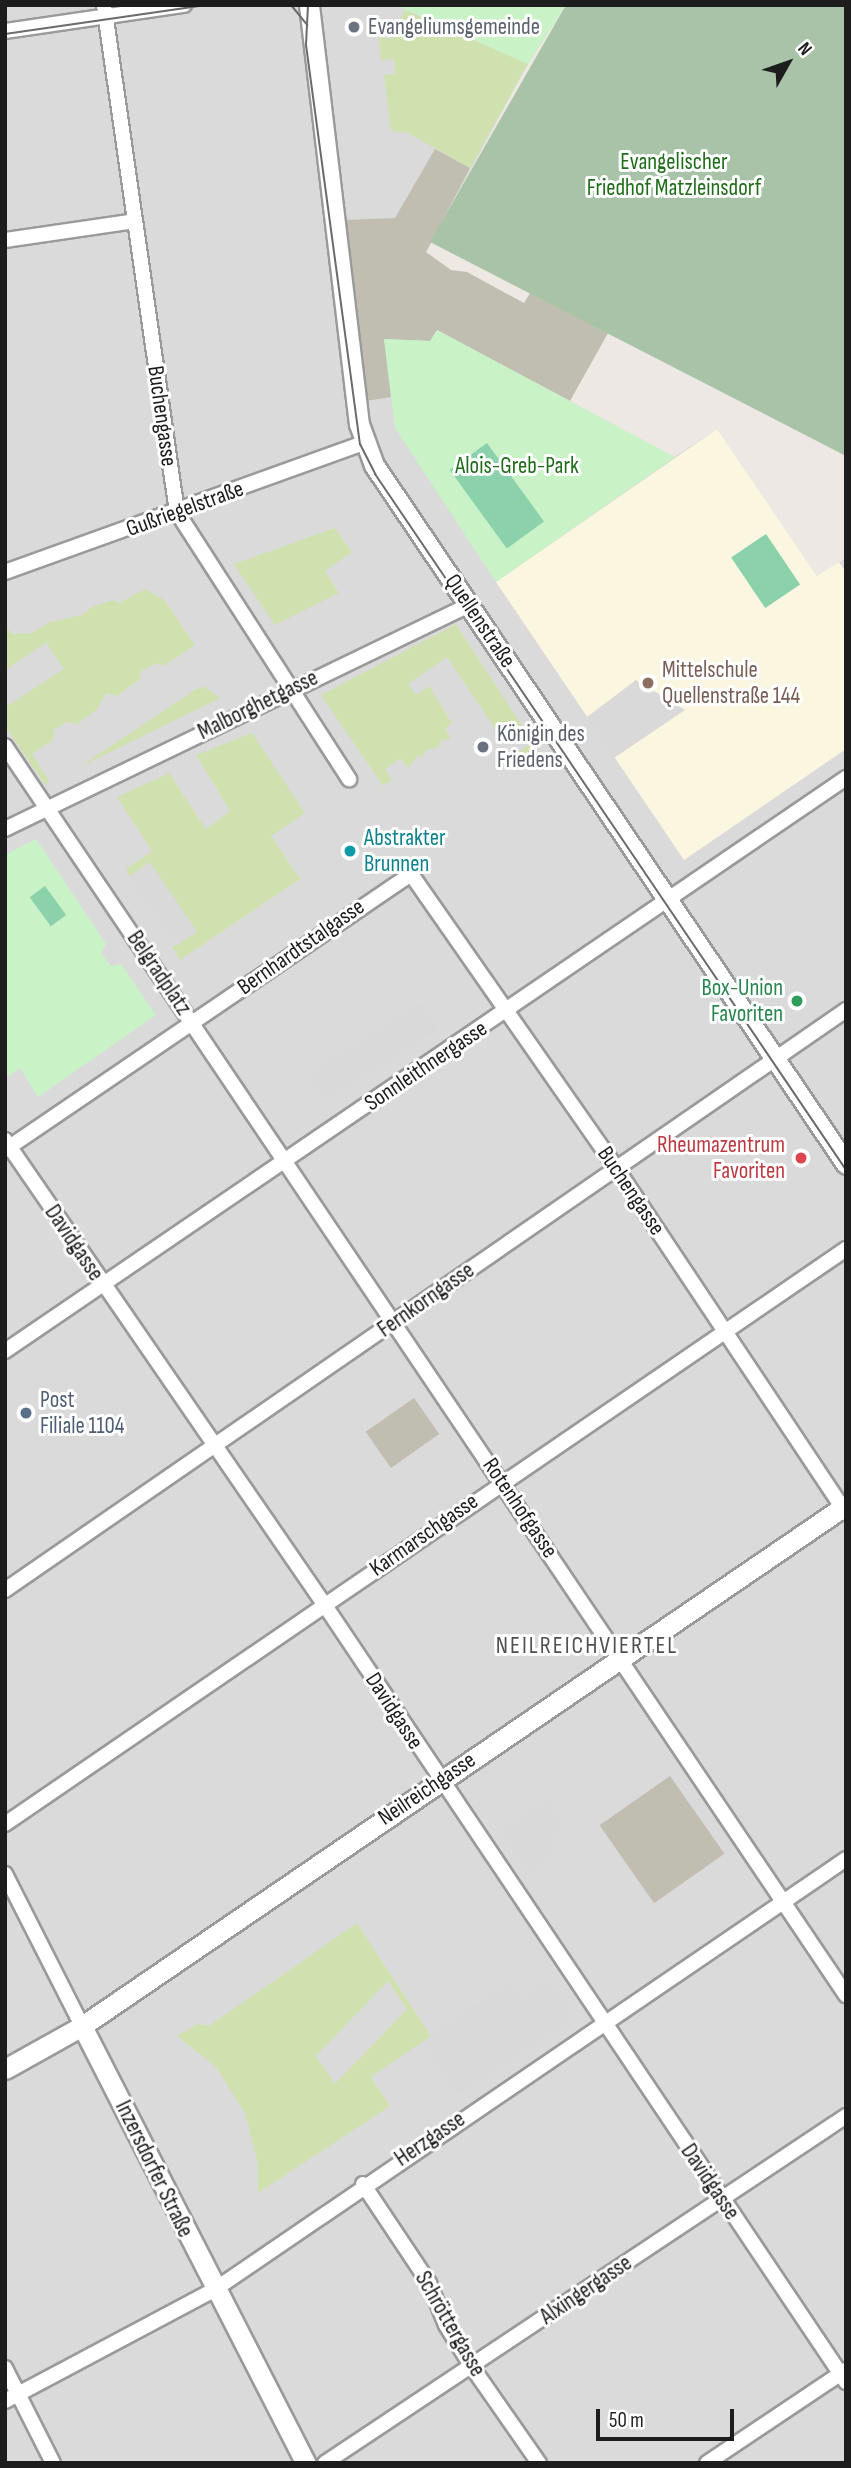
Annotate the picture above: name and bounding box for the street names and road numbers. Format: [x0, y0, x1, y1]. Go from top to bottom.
street label: Buchengasse [141, 364, 183, 468]
street label: Gußriegelstraße [123, 475, 247, 543]
street label: Quellenstraße [439, 569, 521, 673]
street label: Malborghetgasse [193, 664, 323, 746]
street label: Bernhardtstalgasse [232, 893, 370, 1001]
street label: Belgradplatz [121, 926, 197, 1020]
street label: Sonnleithnergasse [359, 1015, 493, 1117]
street label: Buchengasse [591, 1141, 671, 1241]
street label: Davidgasse [39, 1200, 109, 1286]
street label: Fernkorngasse [372, 1257, 480, 1343]
street label: Rotenhofgasse [476, 1453, 564, 1563]
street label: Karmarschgasse [364, 1488, 484, 1582]
street label: Davidgasse [359, 1667, 429, 1755]
street label: Neilreichgasse [373, 1746, 481, 1832]
street label: Inzersdorfer Straße [109, 2096, 199, 2242]
street label: Herzgasse [390, 2105, 470, 2173]
street label: Davidgasse [675, 2139, 745, 2225]
street label: Alxingergasse [535, 2249, 637, 2331]
street label: Schröttergasse [409, 2266, 491, 2382]

